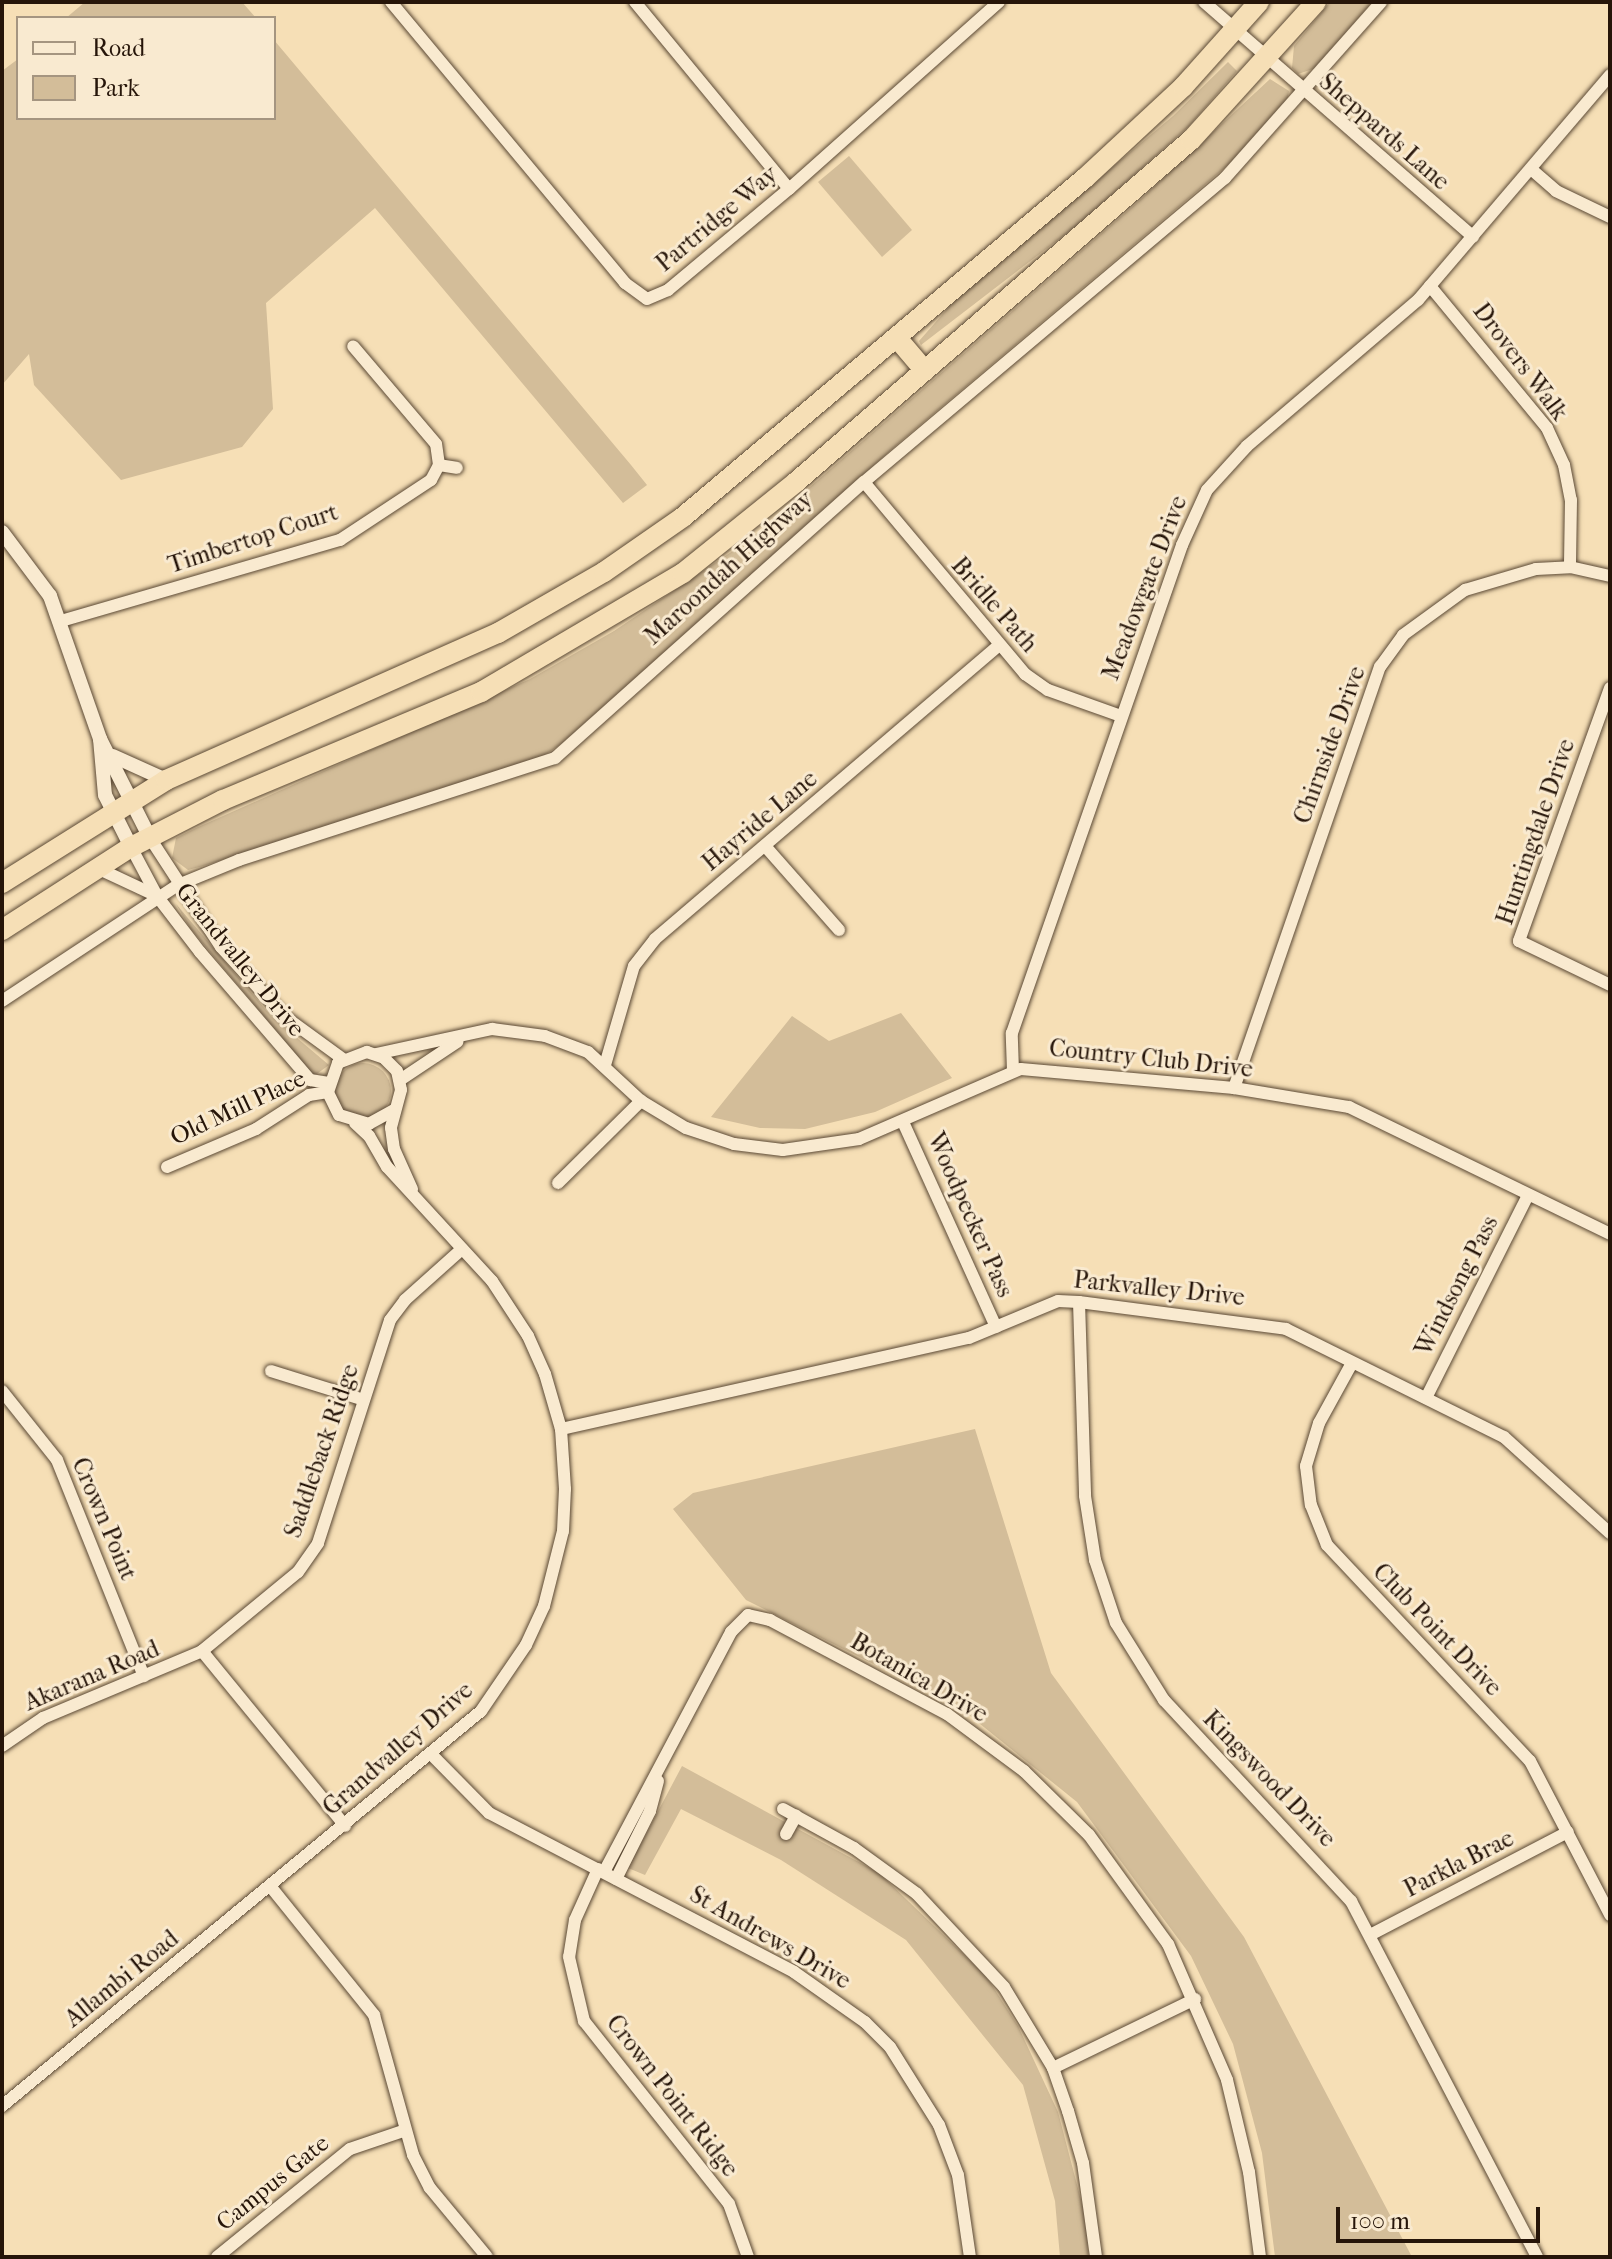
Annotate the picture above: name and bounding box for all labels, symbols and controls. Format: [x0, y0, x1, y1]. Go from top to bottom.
legend [16, 16, 276, 120]
text: Road [92, 34, 145, 62]
street label: Sheppards Lane [1313, 68, 1455, 196]
text: Park [92, 74, 140, 102]
street label: Partridge Way [650, 160, 784, 278]
street label: Drovers Walk [1466, 298, 1574, 426]
street label: Maroondah Highway [639, 485, 819, 651]
street label: Meadowgate Drive [1097, 492, 1193, 684]
street label: Timbertop Court [164, 498, 342, 580]
street label: Bridle Path [945, 552, 1043, 658]
street label: Chirnside Drive [1288, 662, 1372, 828]
street label: Huntingdale Drive [1491, 735, 1581, 929]
street label: Hayride Lane [697, 765, 823, 877]
street label: Grandvalley Drive [169, 877, 311, 1043]
street label: Country Club Drive [1048, 1034, 1254, 1084]
street label: Old Mill Place [166, 1064, 310, 1152]
street label: Woodpecker Pass [921, 1128, 1019, 1302]
street label: Windsong Pass [1409, 1211, 1505, 1361]
street label: Parkvalley Drive [1072, 1266, 1246, 1312]
street label: Saddleback Ridge [279, 1360, 365, 1542]
street label: Crown Point [65, 1453, 143, 1585]
street label: Club Point Drive [1367, 1558, 1507, 1702]
street label: Botanica Drive [845, 1627, 993, 1729]
street label: Akarana Road [20, 1635, 164, 1717]
street label: Grandvalley Drive [317, 1676, 479, 1822]
street label: Kingswood Drive [1197, 1705, 1341, 1853]
street label: Parkla Brae [1399, 1824, 1519, 1904]
street label: St Andrews Drive [685, 1880, 855, 1996]
street label: Allambi Road [59, 1924, 185, 2034]
street label: Crown Point Ridge [600, 2009, 744, 2183]
street label: Campus Gate [211, 2129, 335, 2237]
scale bar [1340, 2191, 1544, 2241]
text: 100 m [1350, 2207, 1410, 2235]

